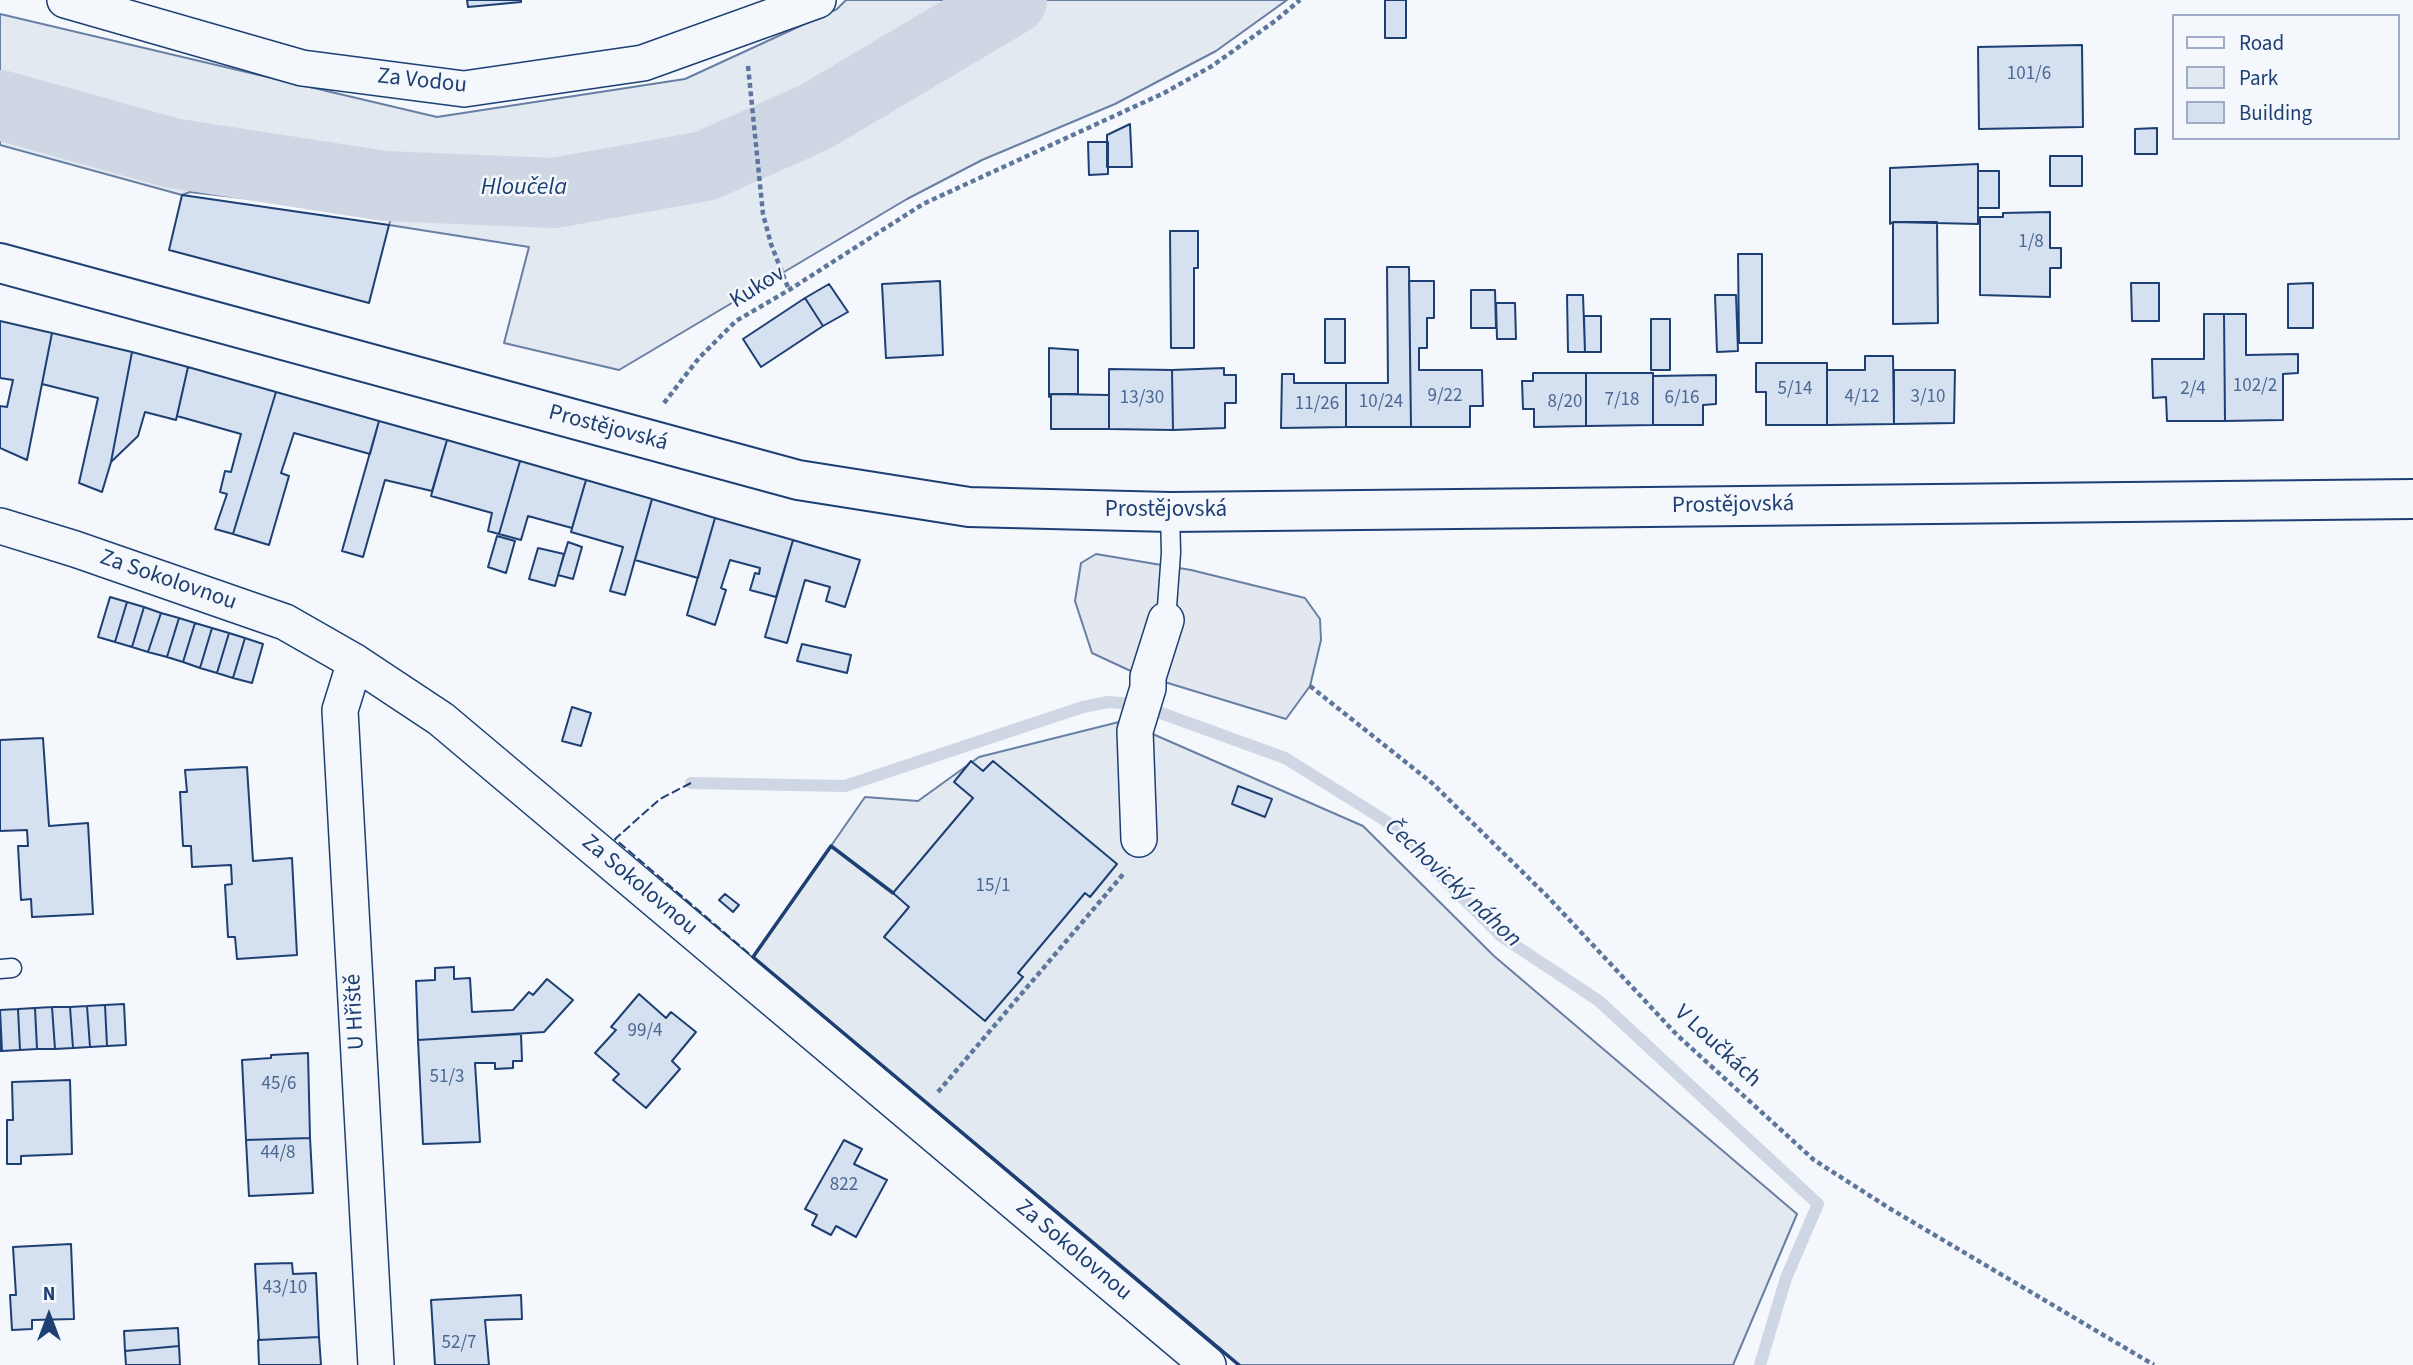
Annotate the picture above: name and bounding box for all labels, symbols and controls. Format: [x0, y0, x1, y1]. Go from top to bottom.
legend [2172, 14, 2399, 140]
text: Road [2239, 28, 2284, 58]
text: Park [2239, 63, 2278, 93]
street label: Za Vodou [376, 64, 468, 100]
house number: 101/6 [2007, 64, 2051, 86]
text: Building [2239, 98, 2312, 128]
water label: Hloučela [481, 175, 567, 203]
house number: 1/8 [2018, 232, 2044, 254]
street label: Kukov [725, 261, 791, 315]
house number: 102/2 [2233, 376, 2277, 398]
house number: 5/14 [1778, 379, 1812, 401]
house number: 2/4 [2180, 379, 2206, 401]
house number: 9/22 [1428, 386, 1462, 408]
house number: 4/12 [1845, 387, 1879, 409]
house number: 3/10 [1911, 387, 1945, 409]
house number: 13/30 [1120, 388, 1164, 410]
house number: 6/16 [1665, 388, 1699, 410]
house number: 7/18 [1605, 390, 1639, 412]
house number: 10/24 [1359, 392, 1403, 414]
house number: 8/20 [1548, 392, 1582, 414]
house number: 11/26 [1295, 394, 1339, 416]
street label: Prostějovská [545, 400, 671, 458]
street label: Prostějovská [1672, 491, 1794, 521]
street label: Prostějovská [1105, 497, 1227, 525]
street label: Za Sokolovnou [96, 545, 240, 617]
water label: Čechovický náhon [1378, 813, 1526, 955]
street label: Za Sokolovnou [575, 829, 703, 943]
house number: 15/1 [976, 876, 1010, 898]
street label: U Hřiště [340, 973, 372, 1051]
street label: V Loučkách [1668, 1000, 1766, 1094]
house number: 99/4 [628, 1021, 662, 1043]
house number: 51/3 [430, 1067, 464, 1089]
house number: 45/6 [262, 1074, 296, 1096]
house number: 44/8 [261, 1143, 295, 1165]
house number: 822 [830, 1175, 858, 1197]
street label: Za Sokolovnou [1009, 1194, 1137, 1308]
house number: 43/10 [263, 1278, 307, 1300]
north arrow [14, 1281, 84, 1351]
text: N [43, 1281, 55, 1308]
house number: 52/7 [442, 1333, 476, 1355]

